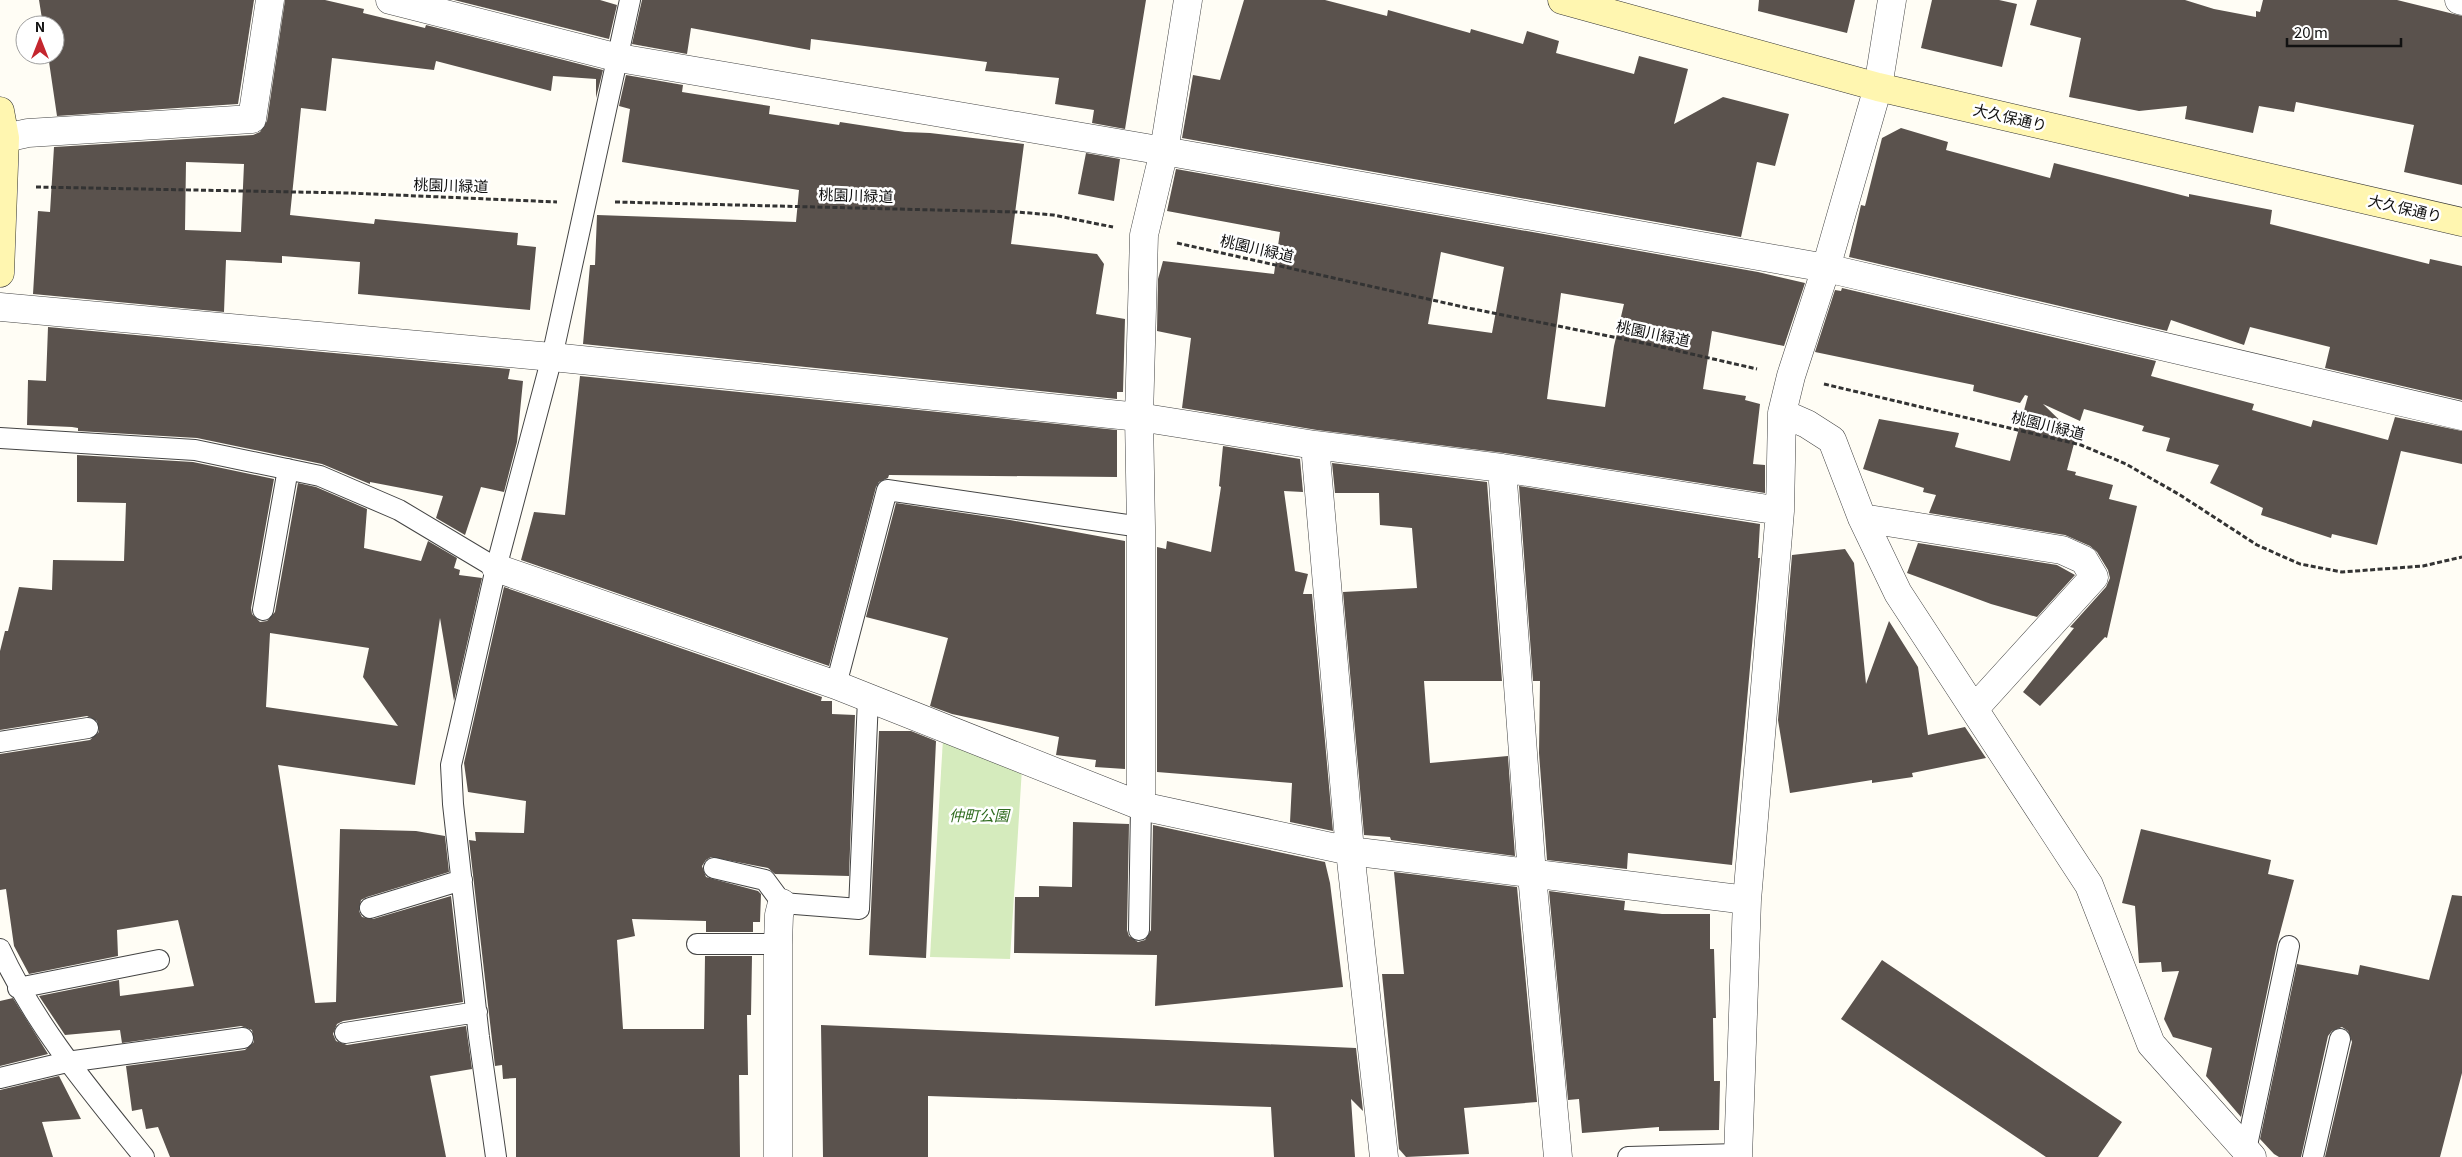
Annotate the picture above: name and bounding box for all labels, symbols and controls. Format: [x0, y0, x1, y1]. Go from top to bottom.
north arrow [15, 15, 65, 65]
scale bar [2287, 15, 2401, 47]
text: N [35, 16, 45, 36]
text: 20 m [2294, 21, 2328, 42]
street label: 大久保通り [1971, 98, 2049, 135]
street label: 桃園川緑道 [413, 173, 489, 196]
street label: 桃園川緑道 [818, 183, 894, 206]
street label: 大久保通り [2366, 189, 2444, 226]
street label: 桃園川緑道 [1218, 229, 1296, 266]
street label: 桃園川緑道 [1614, 314, 1692, 351]
street label: 桃園川緑道 [2009, 405, 2087, 444]
park label: 仲町公園 [949, 804, 1011, 825]

